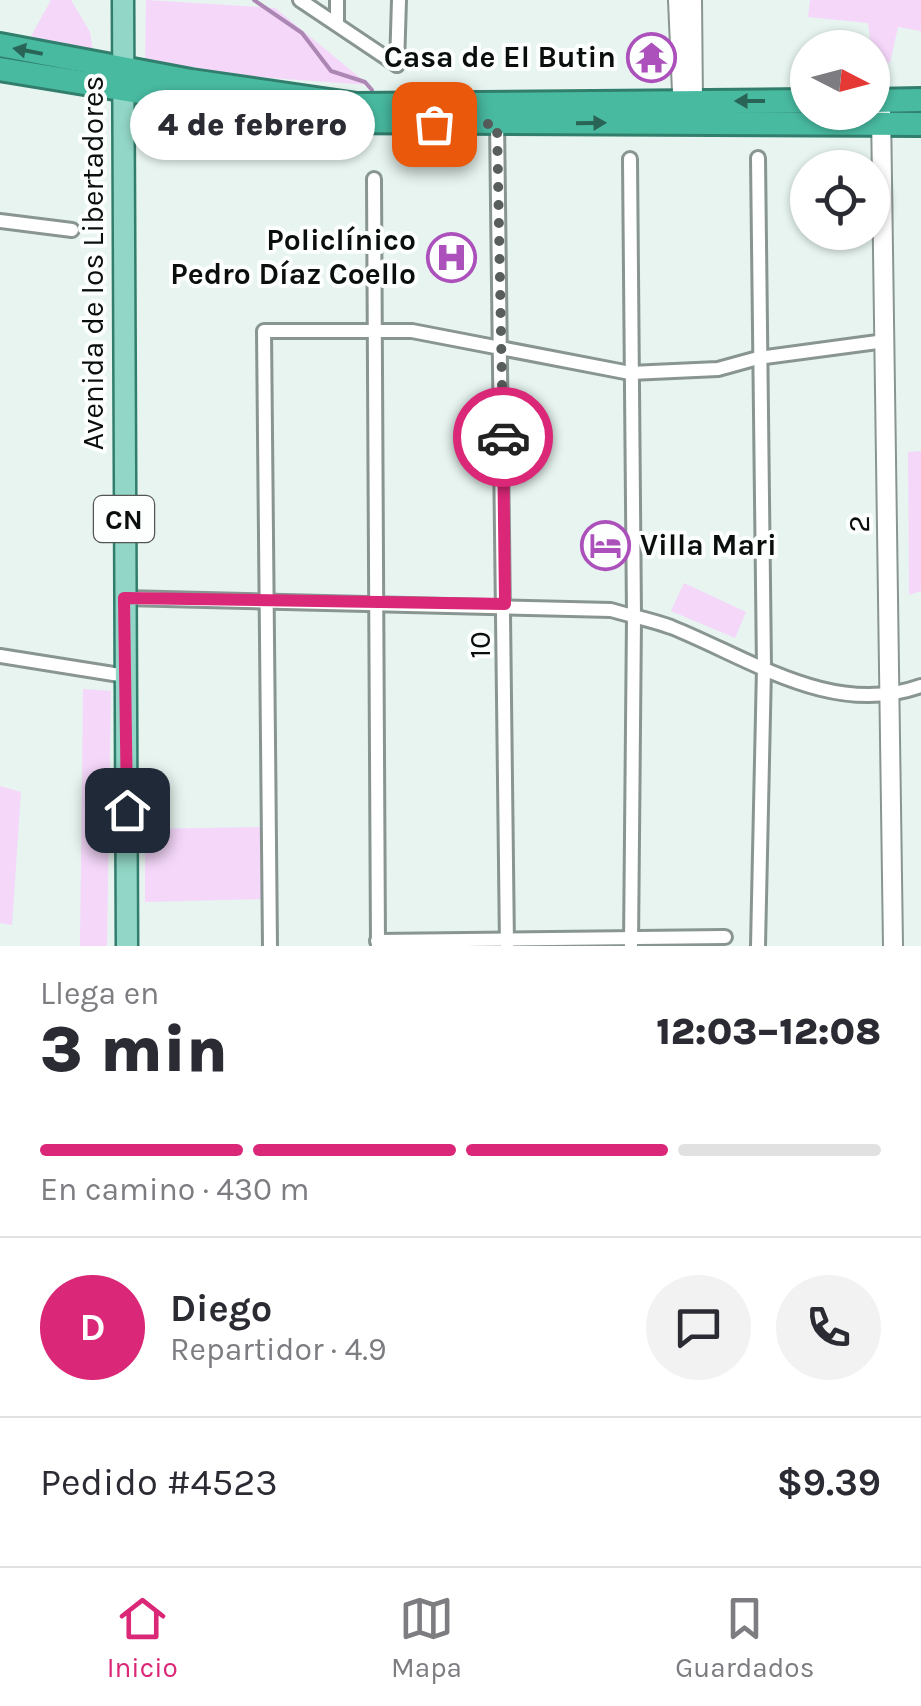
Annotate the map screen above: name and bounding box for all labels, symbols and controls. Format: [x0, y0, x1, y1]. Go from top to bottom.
north arrow [790, 30, 890, 130]
map controls [790, 30, 890, 250]
temple icon: Casa de El Butin [625, 31, 677, 83]
place label: Casa de El Butin [384, 39, 616, 75]
one-way arrow [12, 42, 43, 58]
street label: Avenida de los Libertadores [75, 76, 111, 450]
pin [392, 82, 477, 167]
callout: 4 de febrero [129, 89, 374, 159]
one-way arrow [734, 93, 766, 109]
icon: bag [407, 97, 462, 152]
text: 4 de febrero [158, 106, 347, 143]
one-way arrow [576, 115, 608, 131]
button: locate [790, 150, 890, 250]
place label: Policlínico Pedro Díaz Coello [170, 222, 416, 292]
hospital icon: Policlínico Pedro Díaz Coello [425, 231, 477, 283]
courier [453, 387, 553, 487]
icon: car [476, 410, 531, 465]
road number: CN [94, 496, 154, 542]
street label: 2 [841, 515, 877, 533]
hotel icon: Villa Mari [579, 519, 631, 571]
place label: Villa Mari [640, 527, 777, 563]
street label: 10 [462, 631, 498, 659]
pin [85, 768, 170, 853]
icon: home [100, 783, 155, 838]
text: Llega en [40, 975, 159, 1012]
text: 12:03–12:08 [656, 1009, 881, 1054]
text: 3 min [40, 1011, 228, 1087]
text: En camino · 430 m [40, 1171, 310, 1208]
button: chat [646, 1275, 751, 1380]
button: phone [776, 1275, 881, 1380]
text: Diego [170, 1286, 272, 1331]
text: D [79, 1305, 106, 1350]
text: Repartidor · 4.9 [170, 1331, 387, 1368]
text: Pedido #4523 [40, 1460, 278, 1505]
text: $9.39 [777, 1460, 881, 1505]
tab: Inicio [107, 1591, 178, 1684]
tab: Mapa [391, 1591, 462, 1684]
tab: Guardados [675, 1591, 814, 1684]

